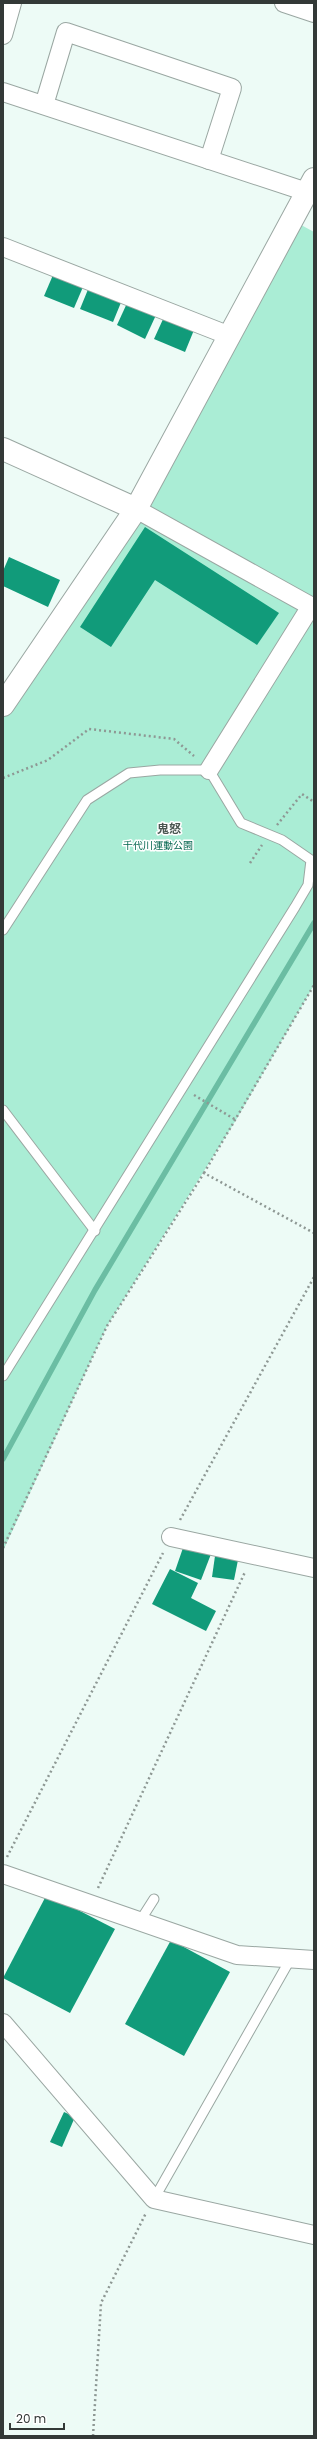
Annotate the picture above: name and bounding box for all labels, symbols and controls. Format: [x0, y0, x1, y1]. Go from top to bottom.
district label: 鬼怒 [157, 820, 181, 837]
park label: 千代川運動公園 [123, 838, 193, 853]
scale bar [10, 2405, 64, 2431]
text: 20 m [16, 2410, 46, 2427]

